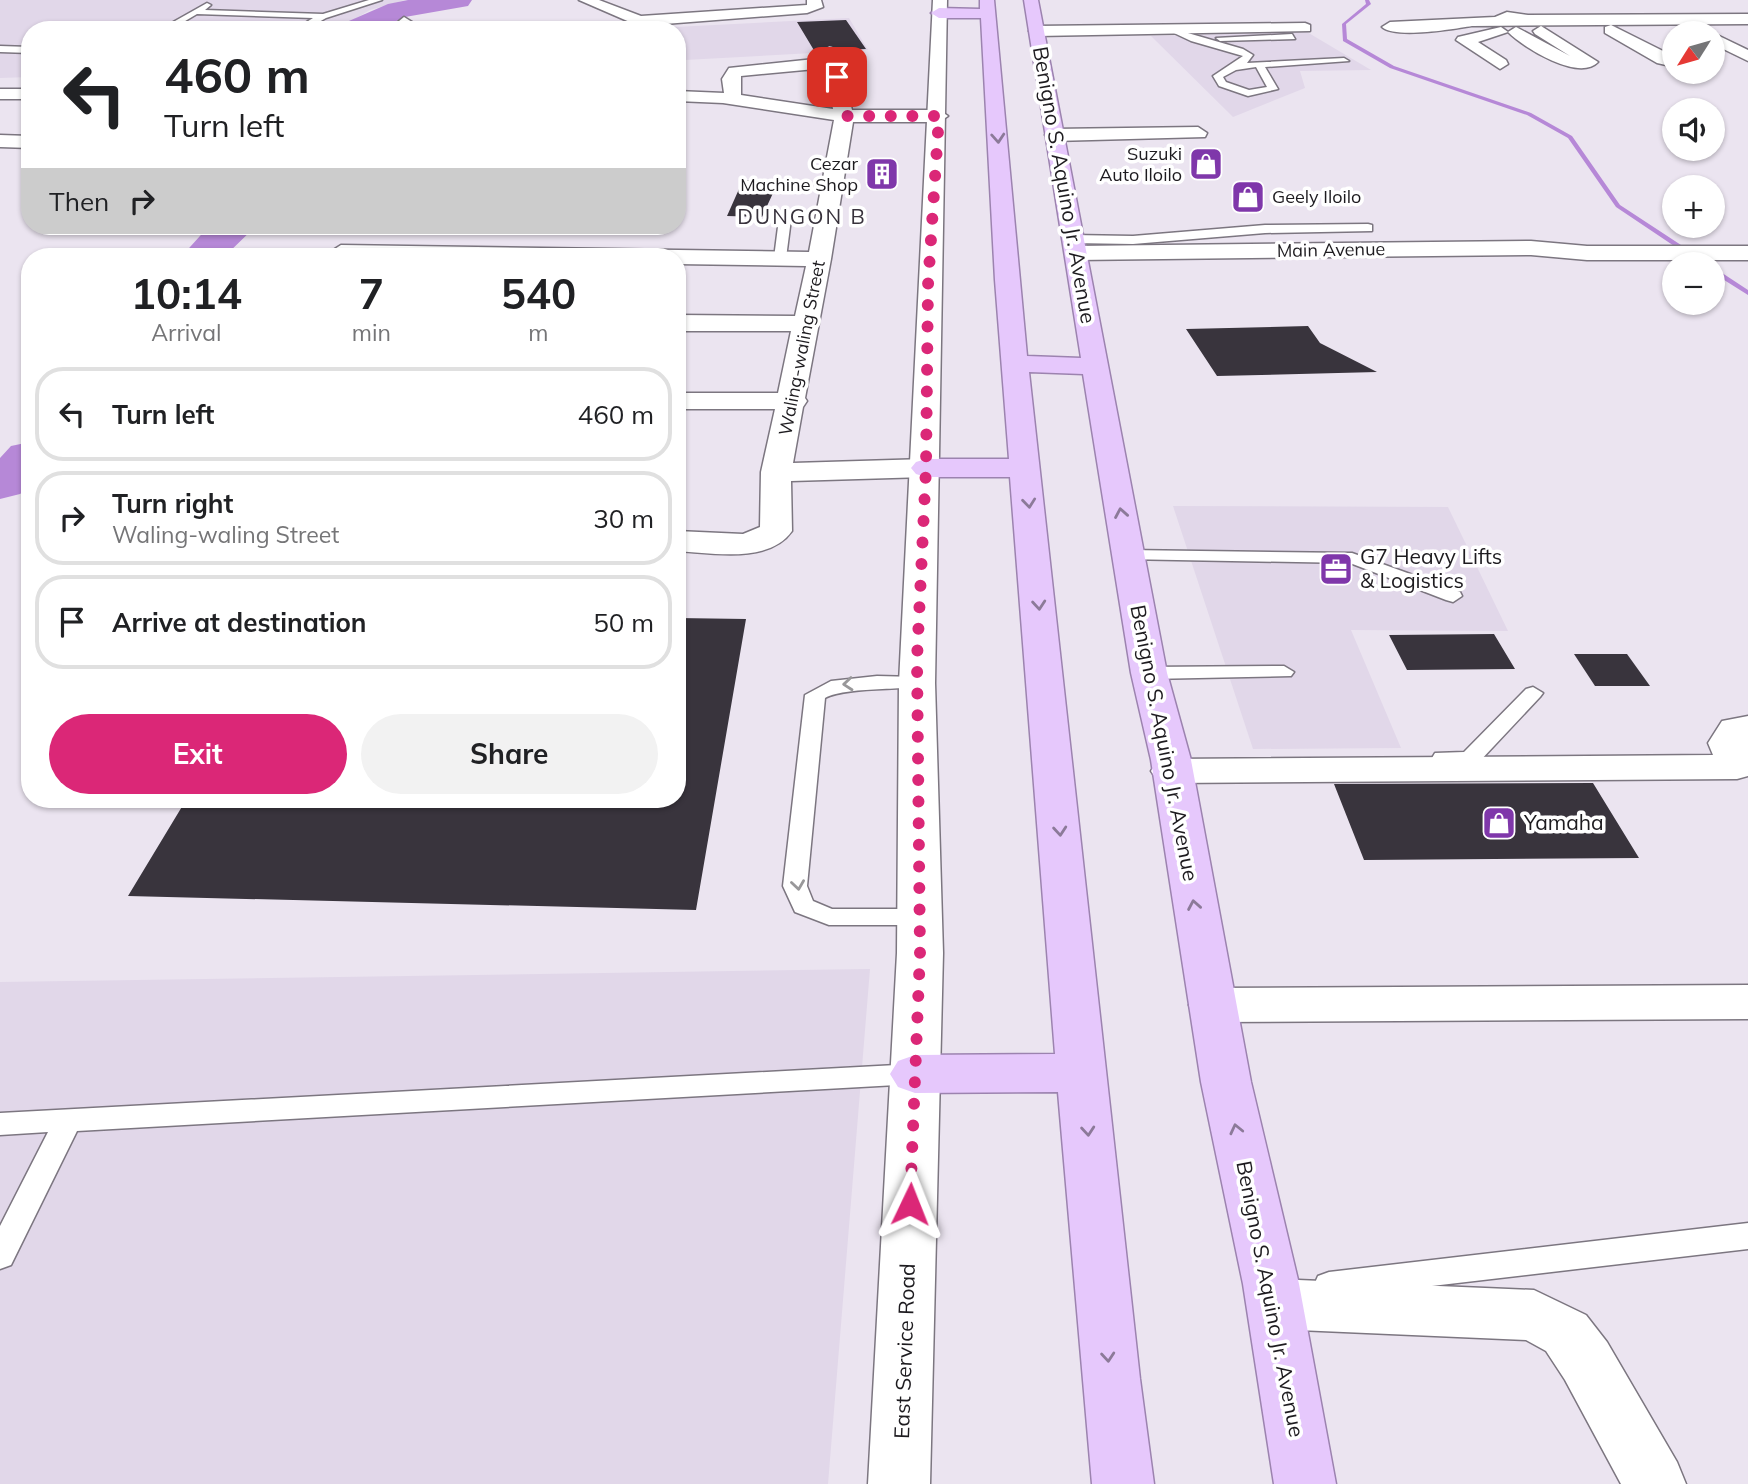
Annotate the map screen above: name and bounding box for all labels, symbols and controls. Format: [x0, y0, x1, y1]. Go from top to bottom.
north arrow [1662, 21, 1726, 84]
map controls [1662, 21, 1725, 315]
text: 460 m [164, 44, 310, 105]
street label: Benigno S. Aquino Jr. Avenue [1028, 44, 1102, 325]
pin [807, 47, 867, 107]
icon: left [49, 49, 140, 140]
icon: arrive [818, 58, 856, 96]
button: sound [1662, 98, 1725, 161]
text: Turn left [164, 105, 284, 145]
one-way arrow [990, 133, 1005, 144]
place label: Suzuki Auto Iloilo [1099, 142, 1182, 186]
shop icon: Suzuki Auto Iloilo [1187, 145, 1225, 183]
place label: Cezar Machine Shop [740, 152, 858, 196]
building icon: Cezar Machine Shop [863, 155, 901, 193]
button: + [1662, 175, 1725, 238]
shop icon: Geely Iloilo [1229, 178, 1267, 216]
icon: right [123, 182, 161, 220]
text: Then [49, 185, 109, 218]
place label: Geely Iloilo [1272, 185, 1361, 208]
district label: DUNGON B [737, 203, 867, 229]
street label: Main Avenue [1277, 237, 1385, 262]
button: − [1662, 252, 1725, 315]
street label: Waling-waling Street [773, 258, 830, 437]
text: 10:14 [131, 267, 242, 320]
text: 7 [359, 267, 384, 320]
text: 540 [501, 267, 576, 320]
text: Arrival [151, 318, 222, 347]
text: min [352, 318, 391, 347]
text: m [528, 318, 549, 347]
icon: left [53, 395, 91, 433]
text: Turn left [112, 398, 214, 431]
text: 460 m [578, 398, 654, 431]
text: Turn right [112, 487, 233, 520]
one-way arrow [1021, 497, 1036, 508]
icon: right [53, 499, 91, 537]
text: 30 m [593, 502, 654, 535]
one-way arrow [1114, 507, 1129, 519]
text: Waling-waling Street [112, 520, 339, 549]
place label: G7 Heavy Lifts & Logistics [1360, 543, 1502, 593]
office icon: G7 Heavy Lifts & Logistics [1317, 550, 1355, 588]
one-way arrow [1031, 599, 1046, 610]
street label: Benigno S. Aquino Jr. Avenue [1125, 602, 1205, 883]
icon: arrive [53, 603, 91, 641]
text: Arrive at destination [112, 606, 367, 639]
text: 50 m [593, 606, 654, 639]
one-way arrow [843, 676, 854, 691]
button: Exit [49, 714, 347, 794]
button: Share [361, 714, 658, 794]
shop icon: Yamaha [1480, 804, 1518, 842]
place label: Yamaha [1523, 809, 1604, 835]
one-way arrow [1052, 826, 1067, 837]
one-way arrow [790, 879, 805, 891]
one-way arrow [1188, 899, 1203, 911]
one-way arrow [1230, 1123, 1245, 1135]
one-way arrow [1080, 1126, 1095, 1137]
street label: Benigno S. Aquino Jr. Avenue [1231, 1158, 1311, 1439]
position arrow [873, 1167, 947, 1241]
street label: East Service Road [888, 1263, 920, 1439]
one-way arrow [1100, 1352, 1115, 1363]

